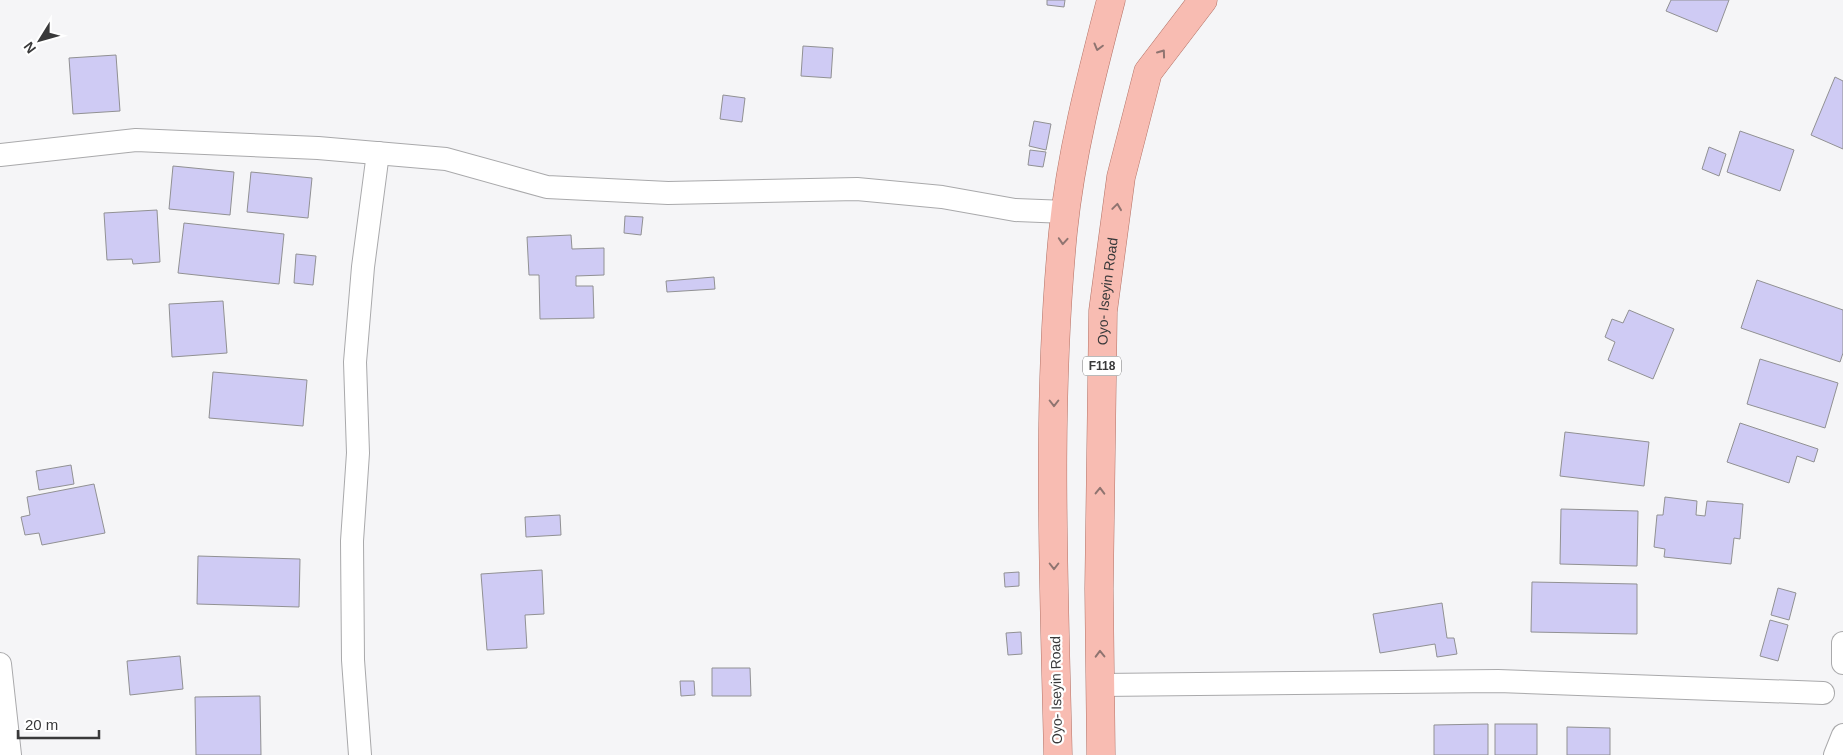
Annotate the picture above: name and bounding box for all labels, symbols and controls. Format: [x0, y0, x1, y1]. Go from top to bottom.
north arrow [15, 15, 65, 65]
text: N [20, 39, 39, 57]
one-way arrow [1094, 43, 1104, 51]
one-way arrow [1156, 49, 1165, 59]
one-way arrow [1111, 203, 1122, 211]
one-way arrow [1057, 237, 1068, 245]
street label: Oyo- Iseyin Road [1095, 237, 1121, 345]
road number: F118 [1083, 356, 1121, 376]
one-way arrow [1049, 400, 1059, 408]
one-way arrow [1095, 487, 1106, 495]
one-way arrow [1049, 562, 1059, 570]
street label: Oyo- Iseyin Road [1047, 636, 1065, 744]
one-way arrow [1095, 650, 1105, 658]
scale bar [18, 708, 99, 740]
text: 20 m [25, 716, 58, 733]

